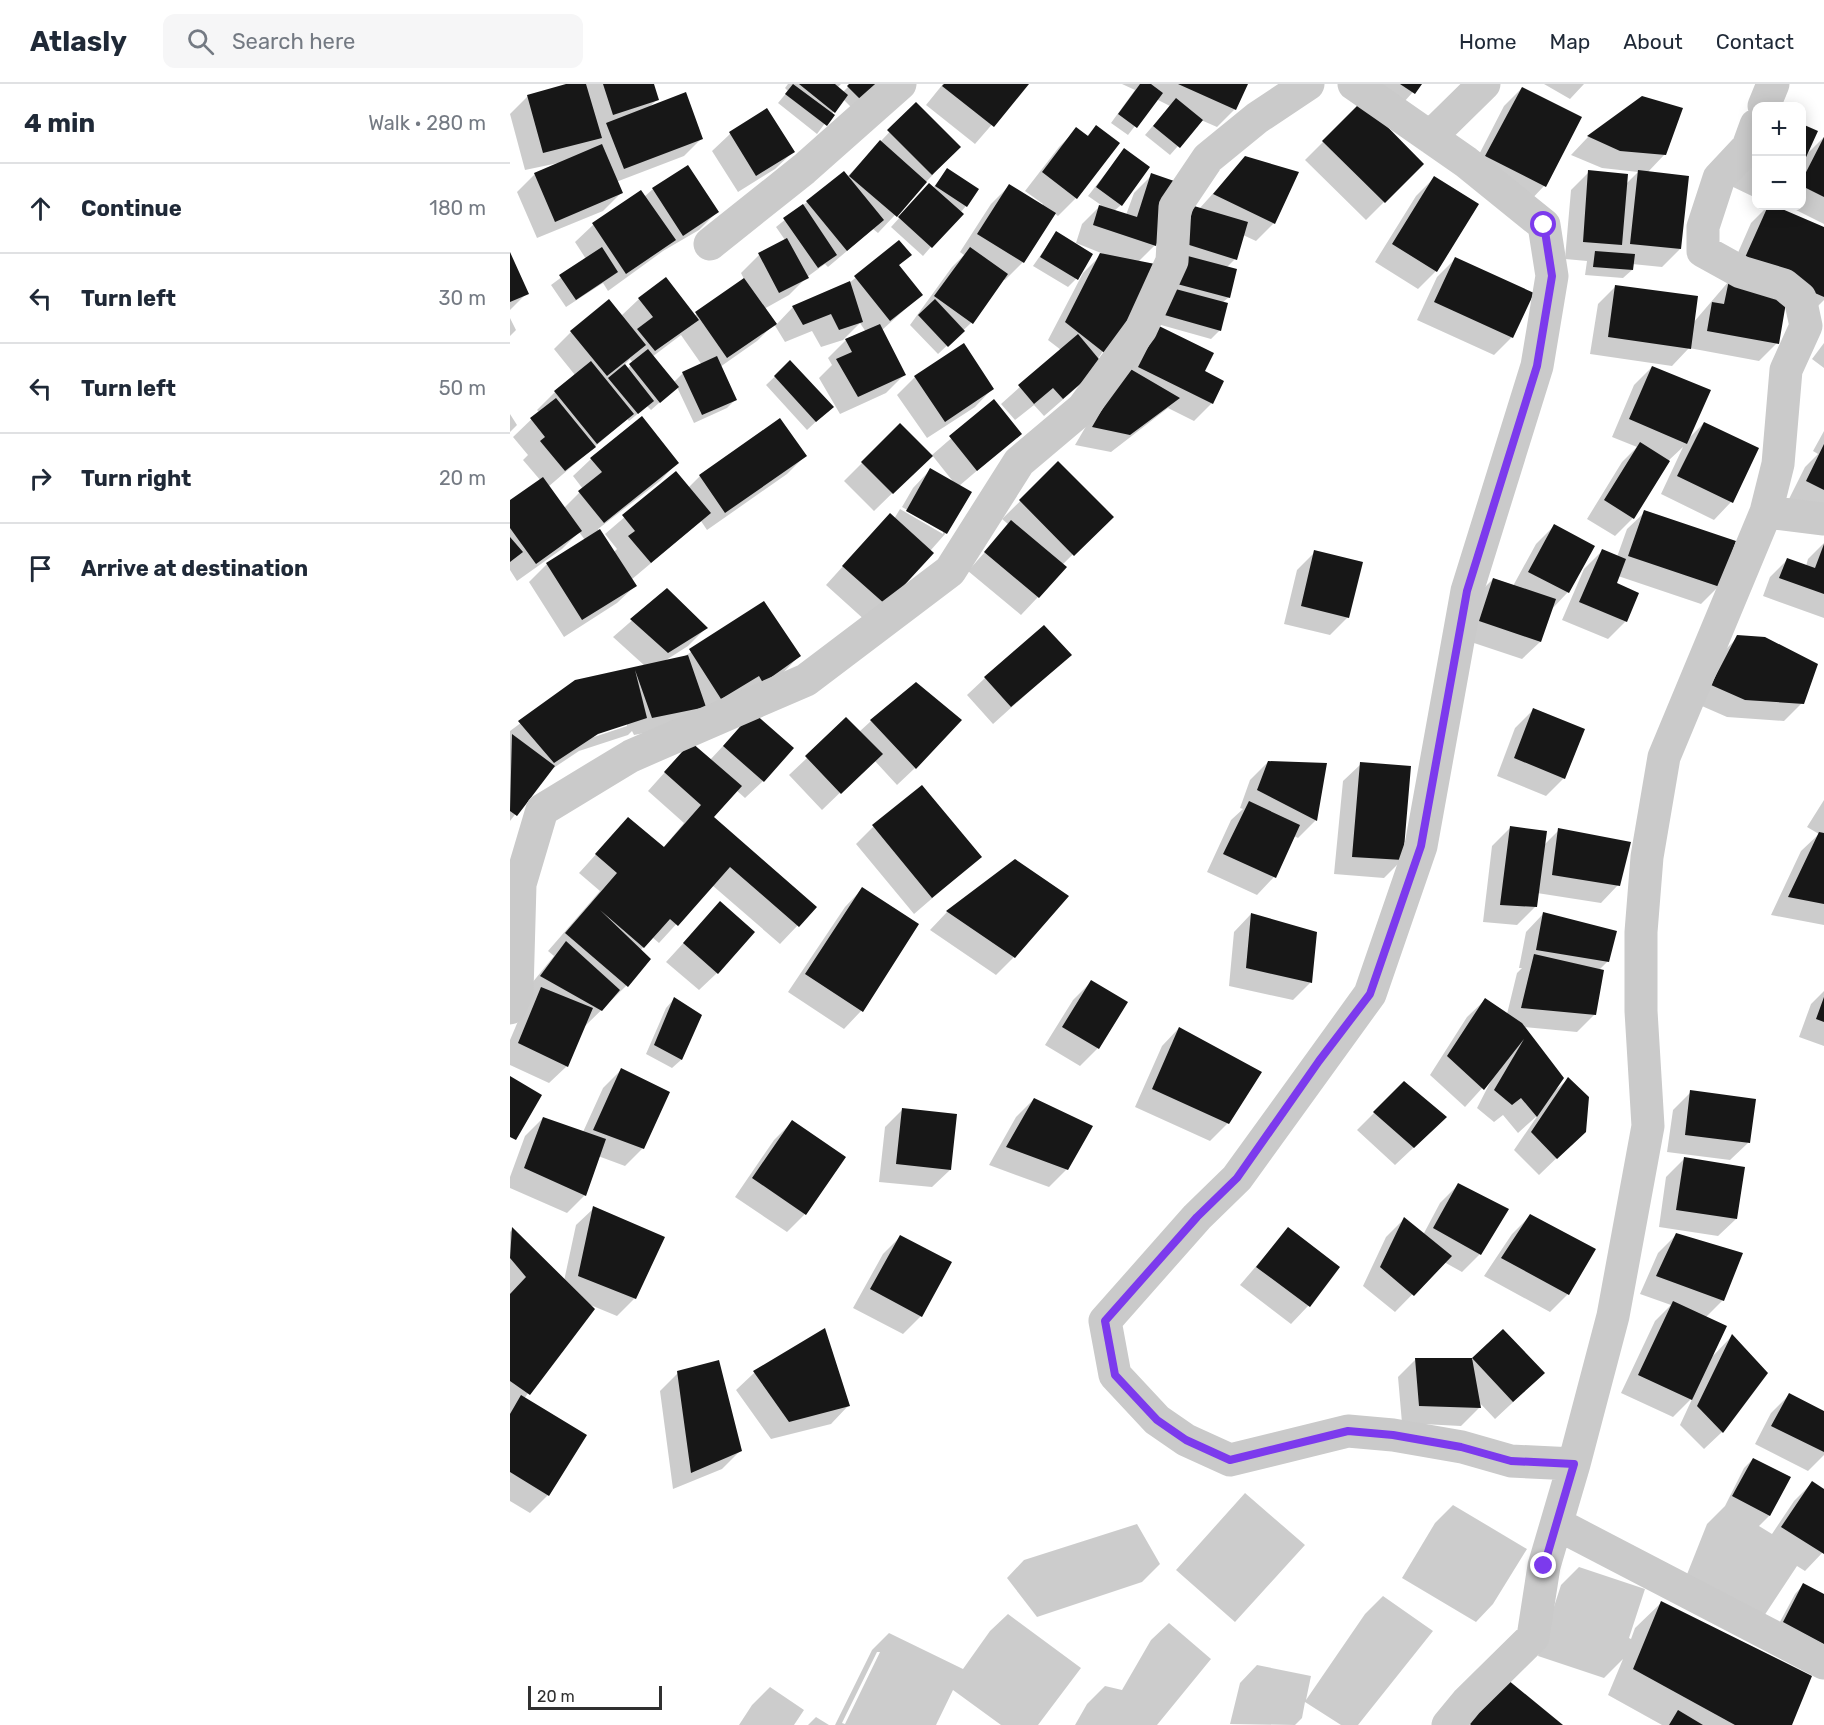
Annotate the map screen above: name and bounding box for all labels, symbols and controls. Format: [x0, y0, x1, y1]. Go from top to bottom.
search box [163, 14, 583, 68]
text: Atlasly [30, 25, 127, 58]
icon: search [184, 25, 217, 58]
text: Search here [232, 28, 355, 55]
text: Home [1459, 29, 1516, 54]
text: Map [1549, 29, 1590, 54]
text: About [1623, 29, 1683, 54]
text: Contact [1716, 29, 1794, 54]
map controls [1752, 102, 1806, 210]
button: + [1752, 102, 1806, 156]
text: 4 min [24, 108, 95, 139]
text: Walk · 280 m [368, 111, 486, 135]
button: − [1752, 156, 1806, 210]
icon: ahead [24, 192, 57, 225]
text: Continue [81, 195, 182, 222]
text: 180 m [429, 196, 486, 220]
route start [1530, 211, 1556, 237]
icon: left [24, 282, 57, 315]
text: Turn left [81, 285, 176, 312]
text: 30 m [439, 286, 486, 310]
icon: left [24, 372, 57, 405]
text: Turn left [81, 375, 176, 402]
text: 50 m [439, 376, 486, 400]
icon: right [24, 462, 57, 495]
text: Turn right [81, 465, 191, 492]
text: 20 m [439, 466, 486, 490]
icon: arrive [24, 552, 57, 585]
text: Arrive at destination [81, 555, 308, 582]
route end [1530, 1552, 1556, 1578]
scale bar [528, 1683, 662, 1710]
text: 20 m [537, 1687, 575, 1706]

